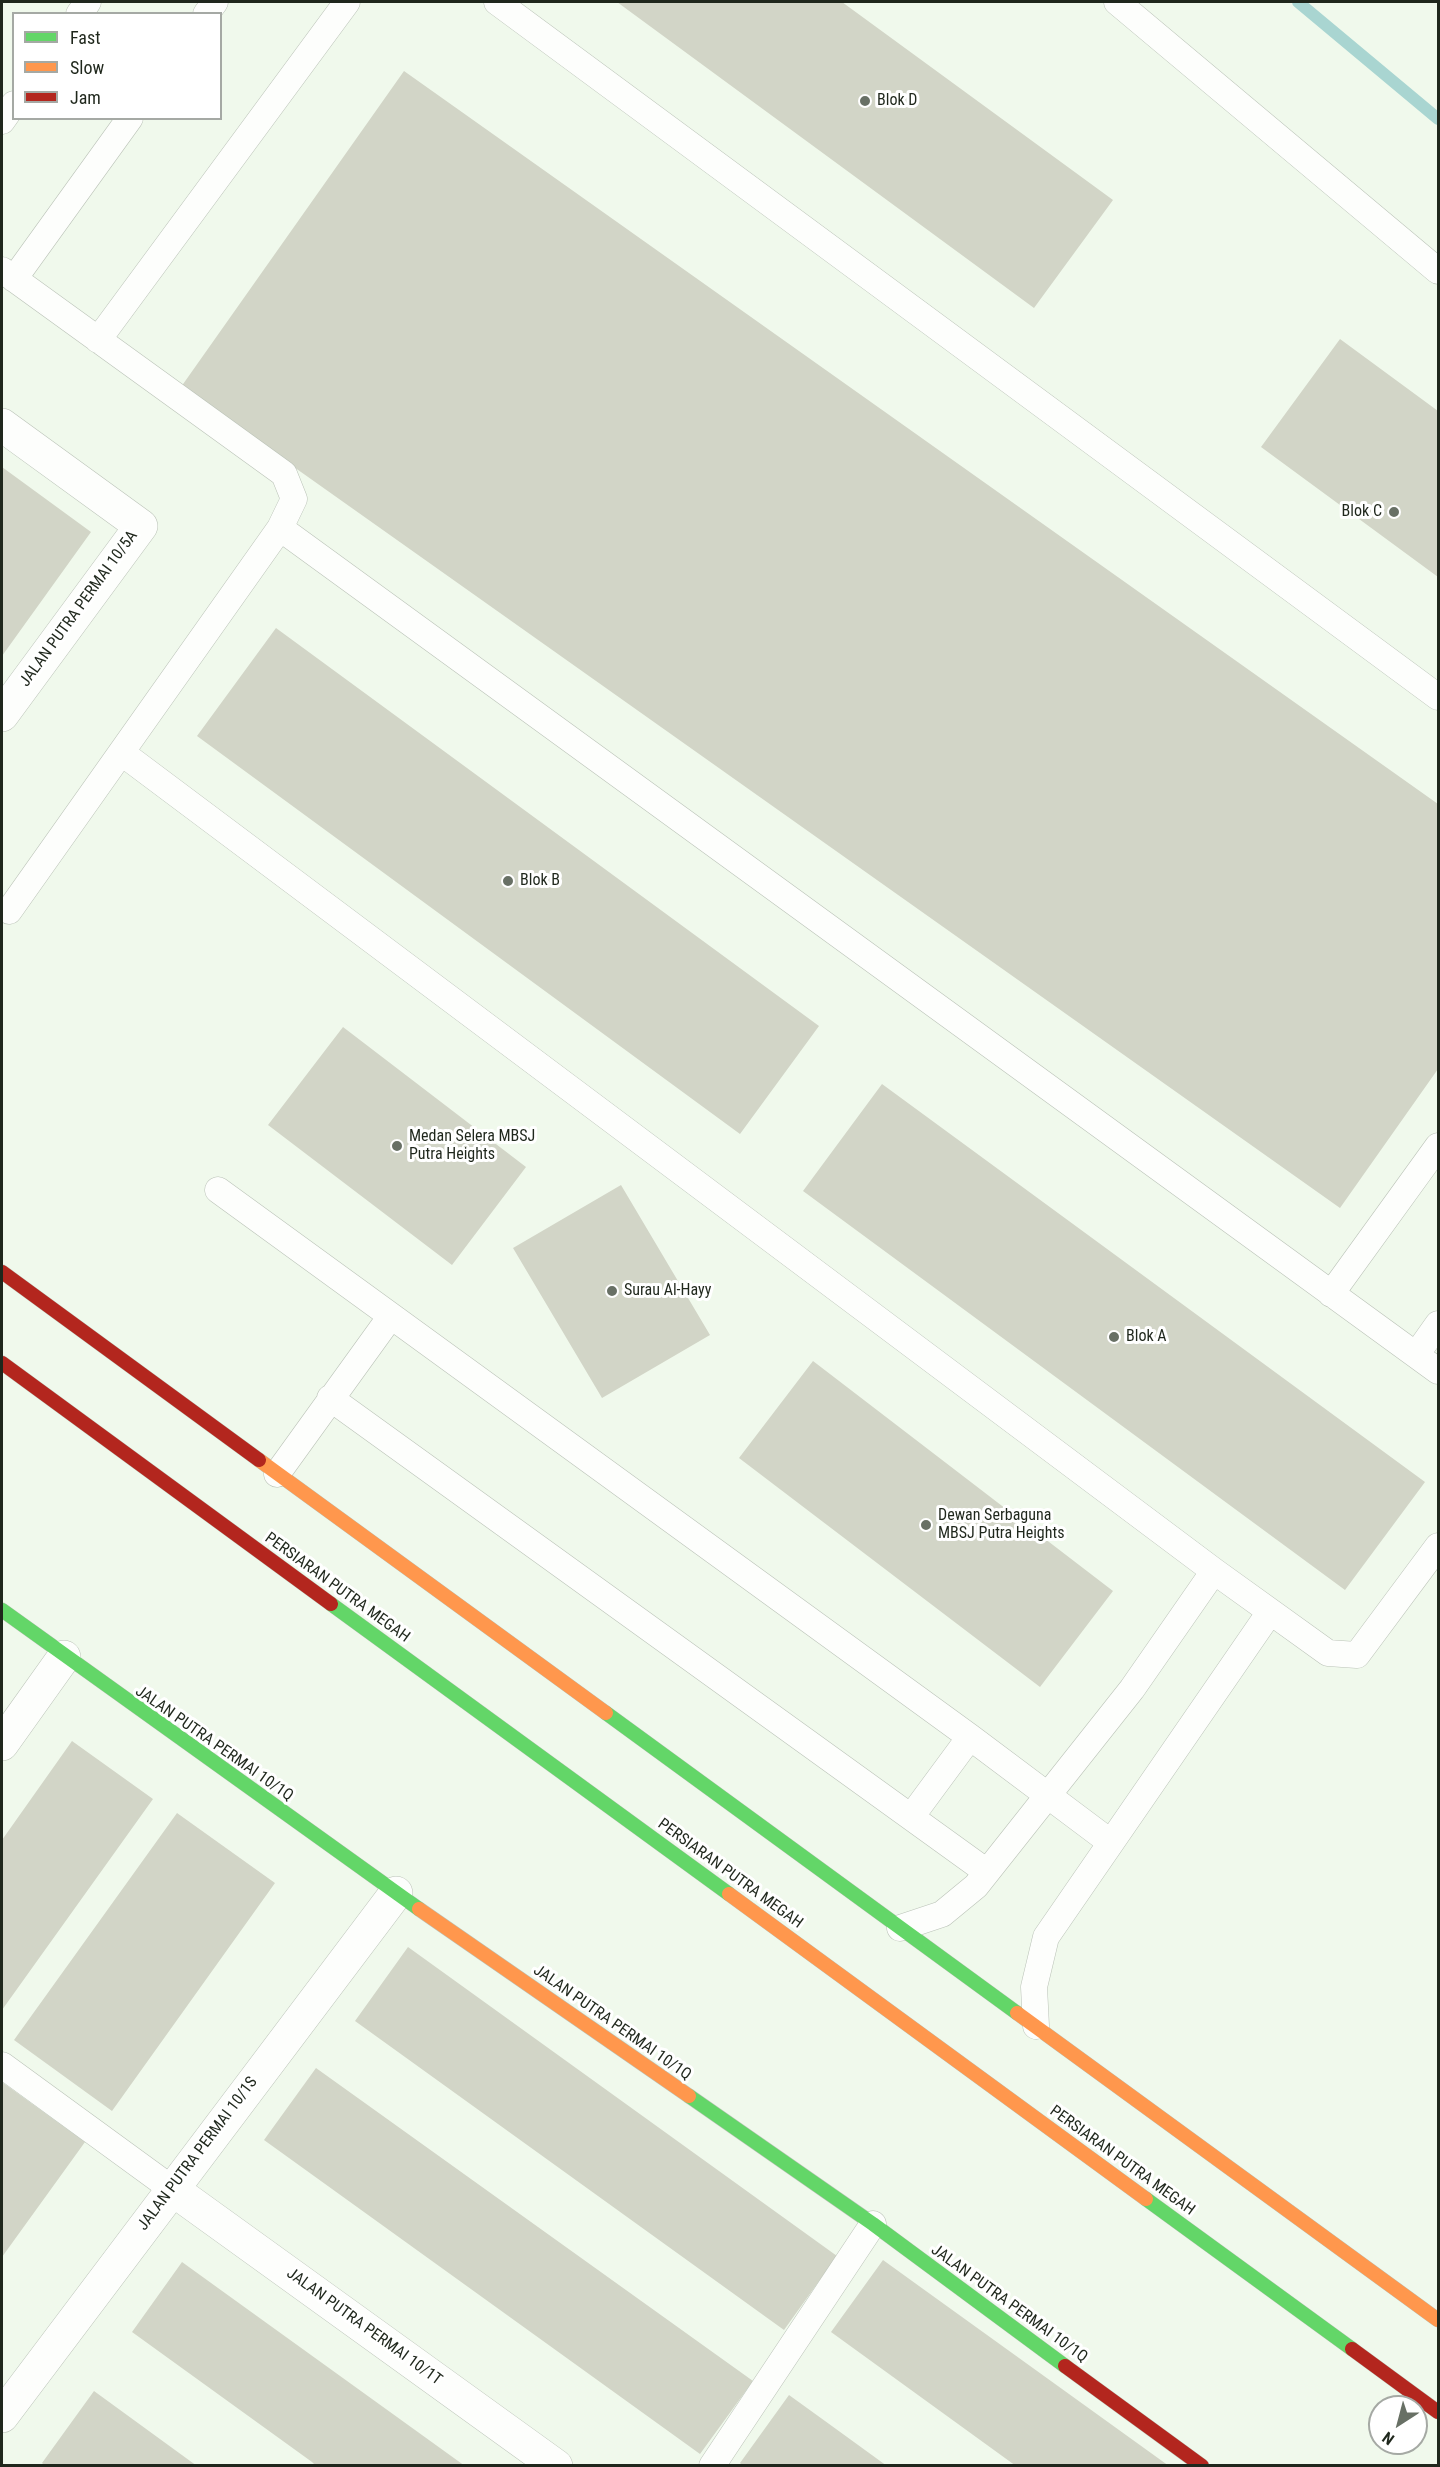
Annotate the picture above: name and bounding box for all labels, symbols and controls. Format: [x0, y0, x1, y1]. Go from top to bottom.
legend [12, 12, 222, 120]
text: Fast [70, 27, 101, 48]
text: Slow [70, 57, 104, 78]
text: Jam [70, 87, 101, 108]
place label: Blok D [877, 91, 917, 111]
marker: Blok D [858, 94, 872, 108]
place label: Blok C [1342, 502, 1382, 522]
marker: Blok C [1387, 505, 1401, 519]
street label: JALAN PUTRA PERMAI 10/5A [16, 527, 142, 691]
place label: Blok B [520, 871, 560, 891]
marker: Blok B [501, 874, 515, 888]
place label: Medan Selera MBSJ Putra Heights [409, 1127, 535, 1165]
marker: Medan Selera MBSJ Putra Heights [390, 1139, 404, 1153]
place label: Surau Al-Hayy [624, 1281, 711, 1301]
marker: Surau Al-Hayy [605, 1284, 619, 1298]
place label: Blok A [1126, 1327, 1167, 1347]
marker: Blok A [1107, 1330, 1121, 1344]
place label: Dewan Serbaguna MBSJ Putra Heights [938, 1506, 1064, 1544]
marker: Dewan Serbaguna MBSJ Putra Heights [919, 1518, 933, 1532]
street label: PERSIARAN PUTRA MEGAH [261, 1529, 413, 1647]
street label: JALAN PUTRA PERMAI 10/1Q [131, 1682, 297, 1806]
street label: PERSIARAN PUTRA MEGAH [654, 1815, 806, 1933]
street label: JALAN PUTRA PERMAI 10/1Q [529, 1961, 695, 2085]
street label: JALAN PUTRA PERMAI 10/1S [134, 2073, 262, 2235]
street label: PERSIARAN PUTRA MEGAH [1046, 2102, 1198, 2220]
street label: JALAN PUTRA PERMAI 10/1Q [927, 2241, 1091, 2367]
street label: JALAN PUTRA PERMAI 10/1T [283, 2264, 445, 2390]
north arrow [1368, 2395, 1428, 2455]
text: N [1379, 2428, 1398, 2449]

